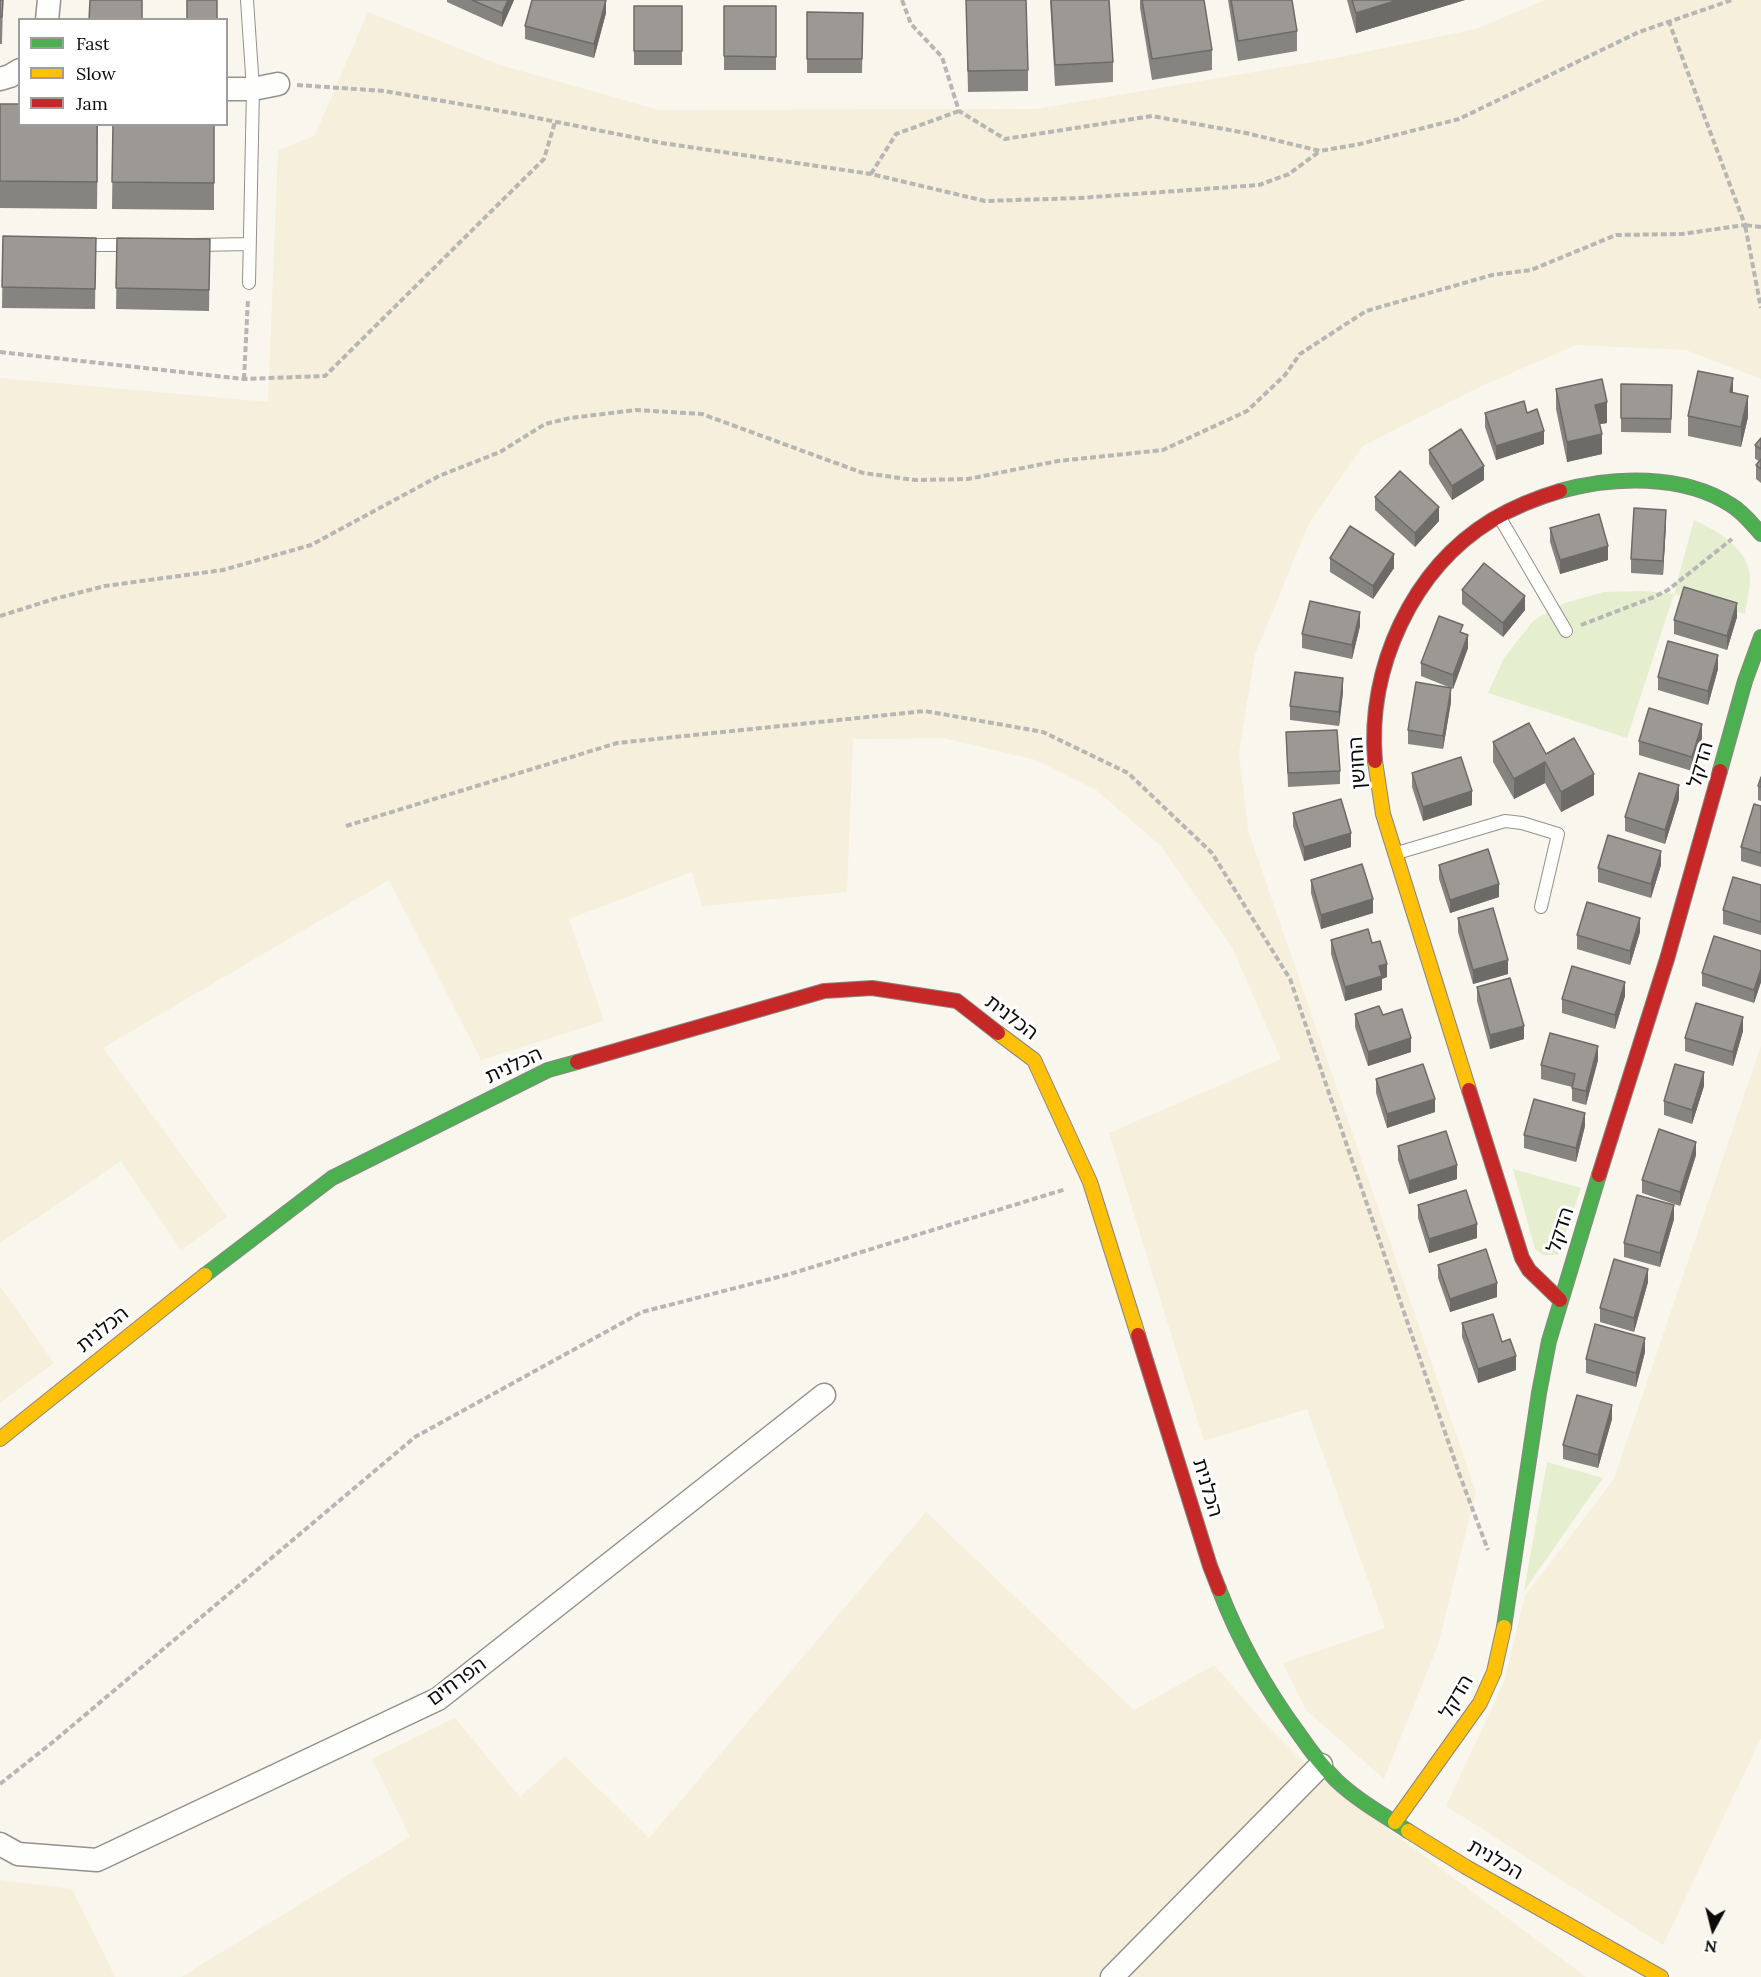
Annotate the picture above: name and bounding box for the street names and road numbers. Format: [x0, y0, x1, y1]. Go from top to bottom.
street label: החושן [1344, 736, 1372, 790]
street label: הדקל [1683, 739, 1719, 791]
street label: הכלנית [980, 990, 1042, 1046]
street label: הכלנית [482, 1042, 546, 1090]
street label: הדקל [1542, 1204, 1580, 1256]
street label: הכלנית [72, 1302, 134, 1358]
street label: הכלנית [1187, 1456, 1227, 1520]
street label: הפרחים [423, 1653, 491, 1711]
street label: הדקל [1435, 1671, 1479, 1723]
street label: הכלנית [1463, 1835, 1527, 1885]

